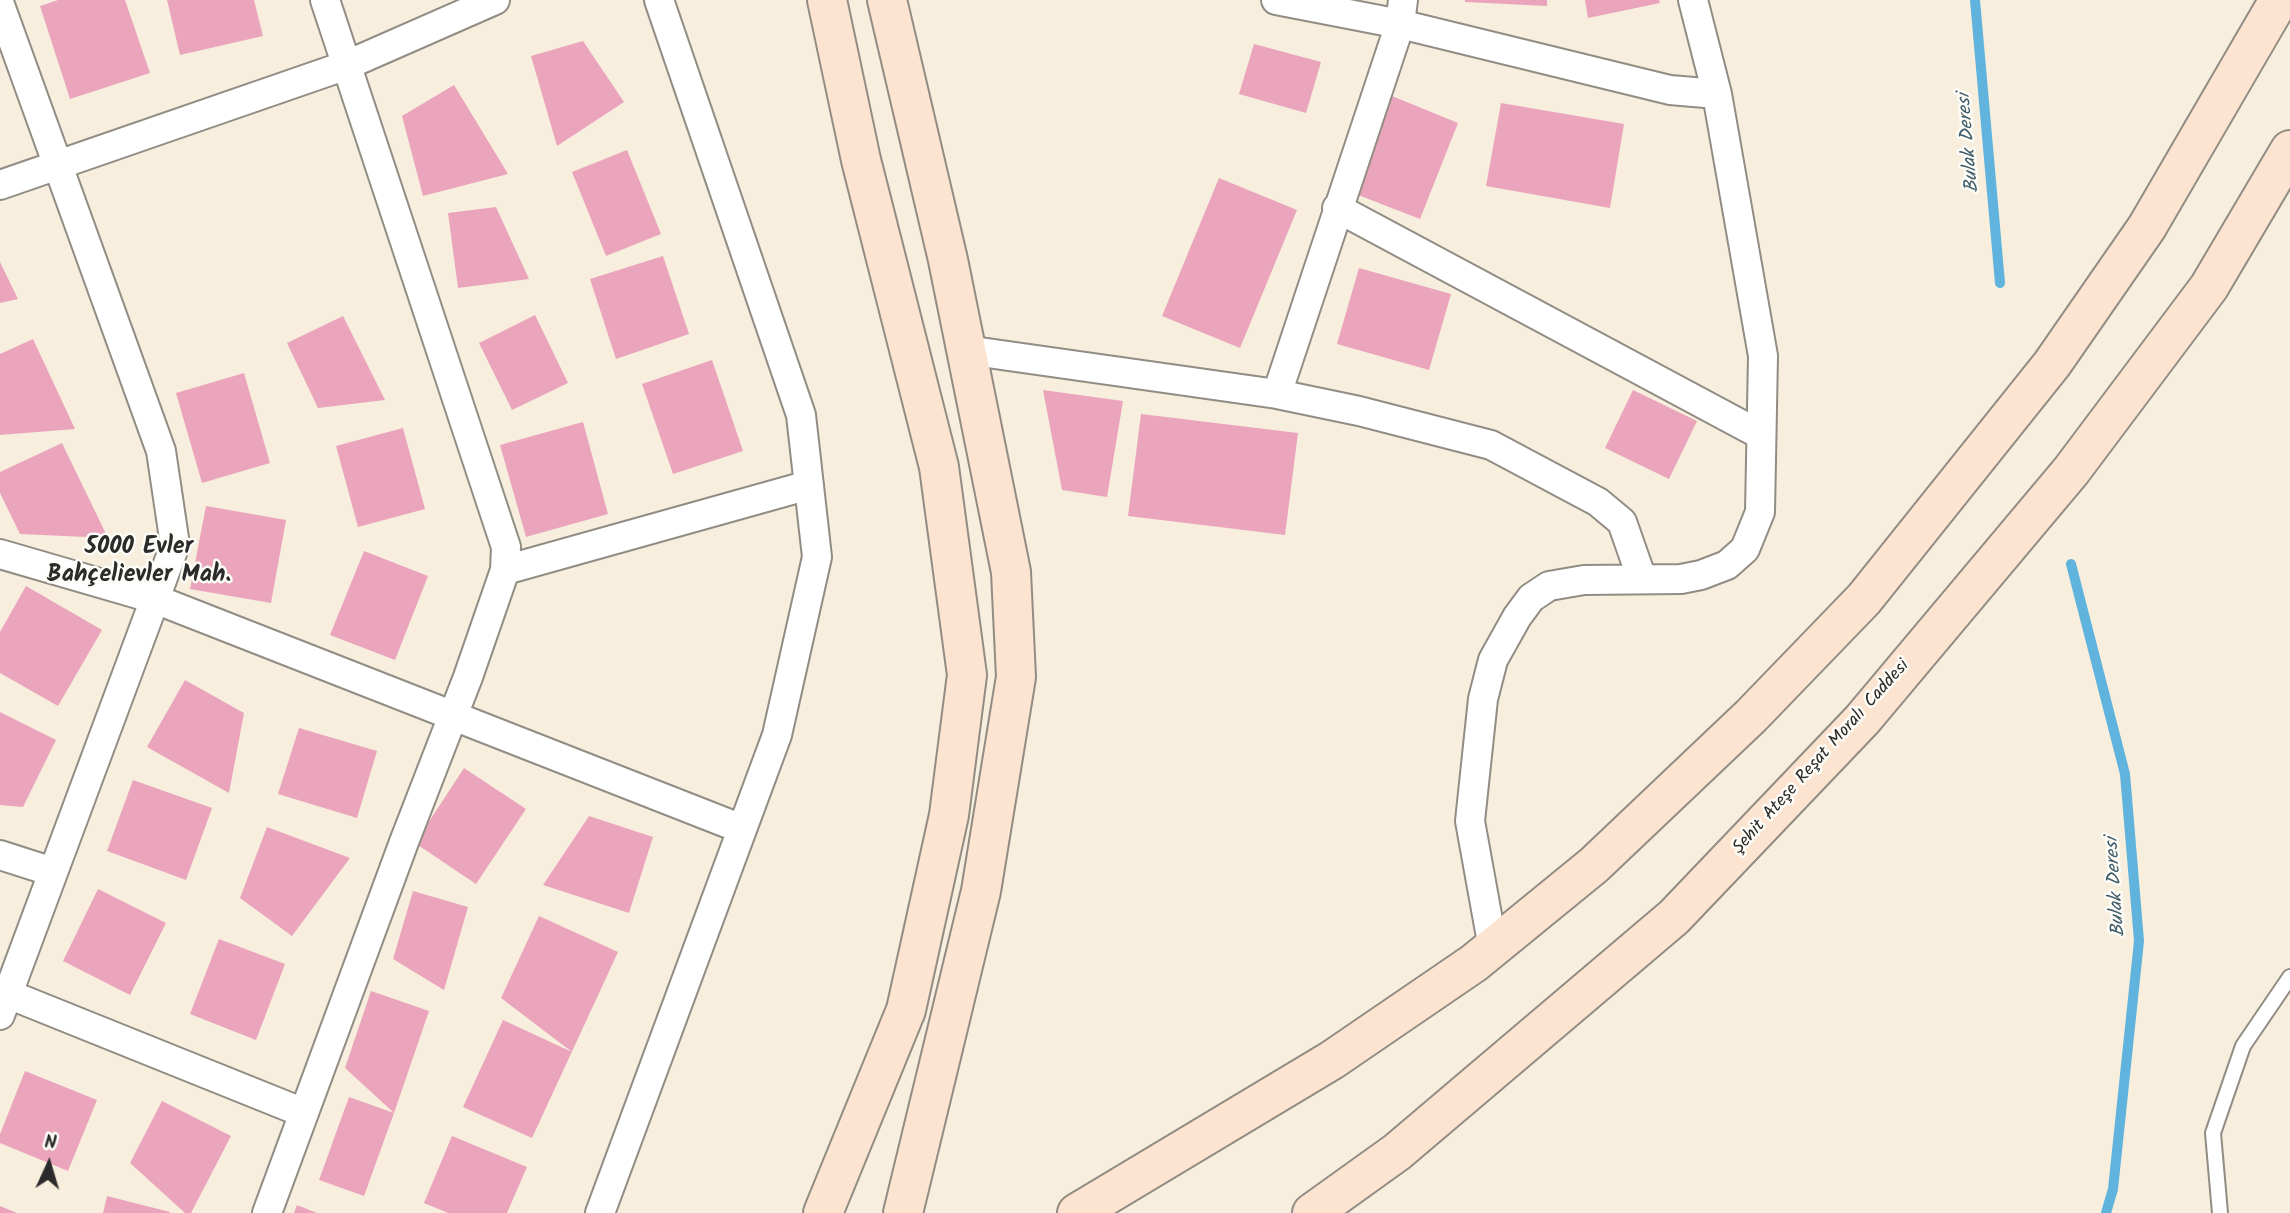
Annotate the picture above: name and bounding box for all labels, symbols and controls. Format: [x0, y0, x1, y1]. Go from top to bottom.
water label: Bulak Deresi [1954, 92, 1986, 194]
district label: 5000 Evler Bahçelievler Mah. [47, 535, 231, 591]
street label: Şehit Ateşe Reşat Moralı Caddesi [1729, 656, 1915, 860]
water label: Bulak Deresi [2102, 837, 2132, 937]
text: N [43, 1128, 57, 1158]
north arrow [14, 1129, 84, 1199]

